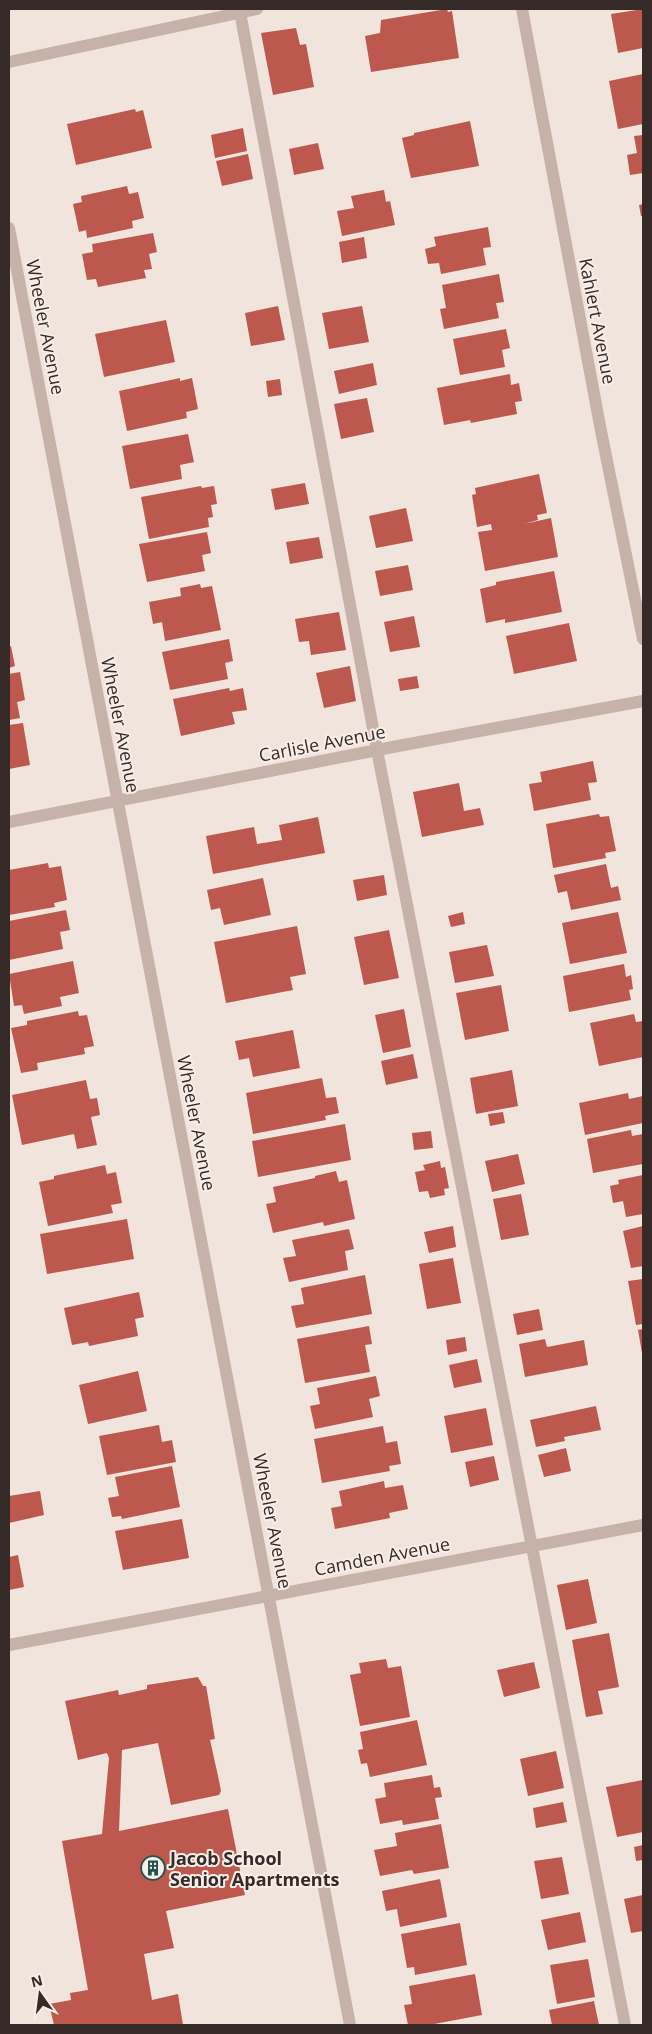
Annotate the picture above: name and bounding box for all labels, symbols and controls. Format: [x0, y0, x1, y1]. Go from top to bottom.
street label: Kahlert Avenue [574, 256, 622, 386]
street label: Wheeler Avenue [21, 257, 71, 397]
street label: Wheeler Avenue [96, 655, 146, 795]
street label: Carlisle Avenue [257, 719, 387, 767]
street label: Wheeler Avenue [172, 1053, 222, 1193]
street label: Wheeler Avenue [248, 1451, 298, 1591]
street label: Camden Avenue [312, 1531, 452, 1581]
place label: Jacob School Senior Apartments [168, 1846, 339, 1891]
building icon: Jacob School Senior Apartments [140, 1855, 166, 1881]
north arrow [15, 1969, 65, 2019]
text: N [29, 1970, 45, 1991]

